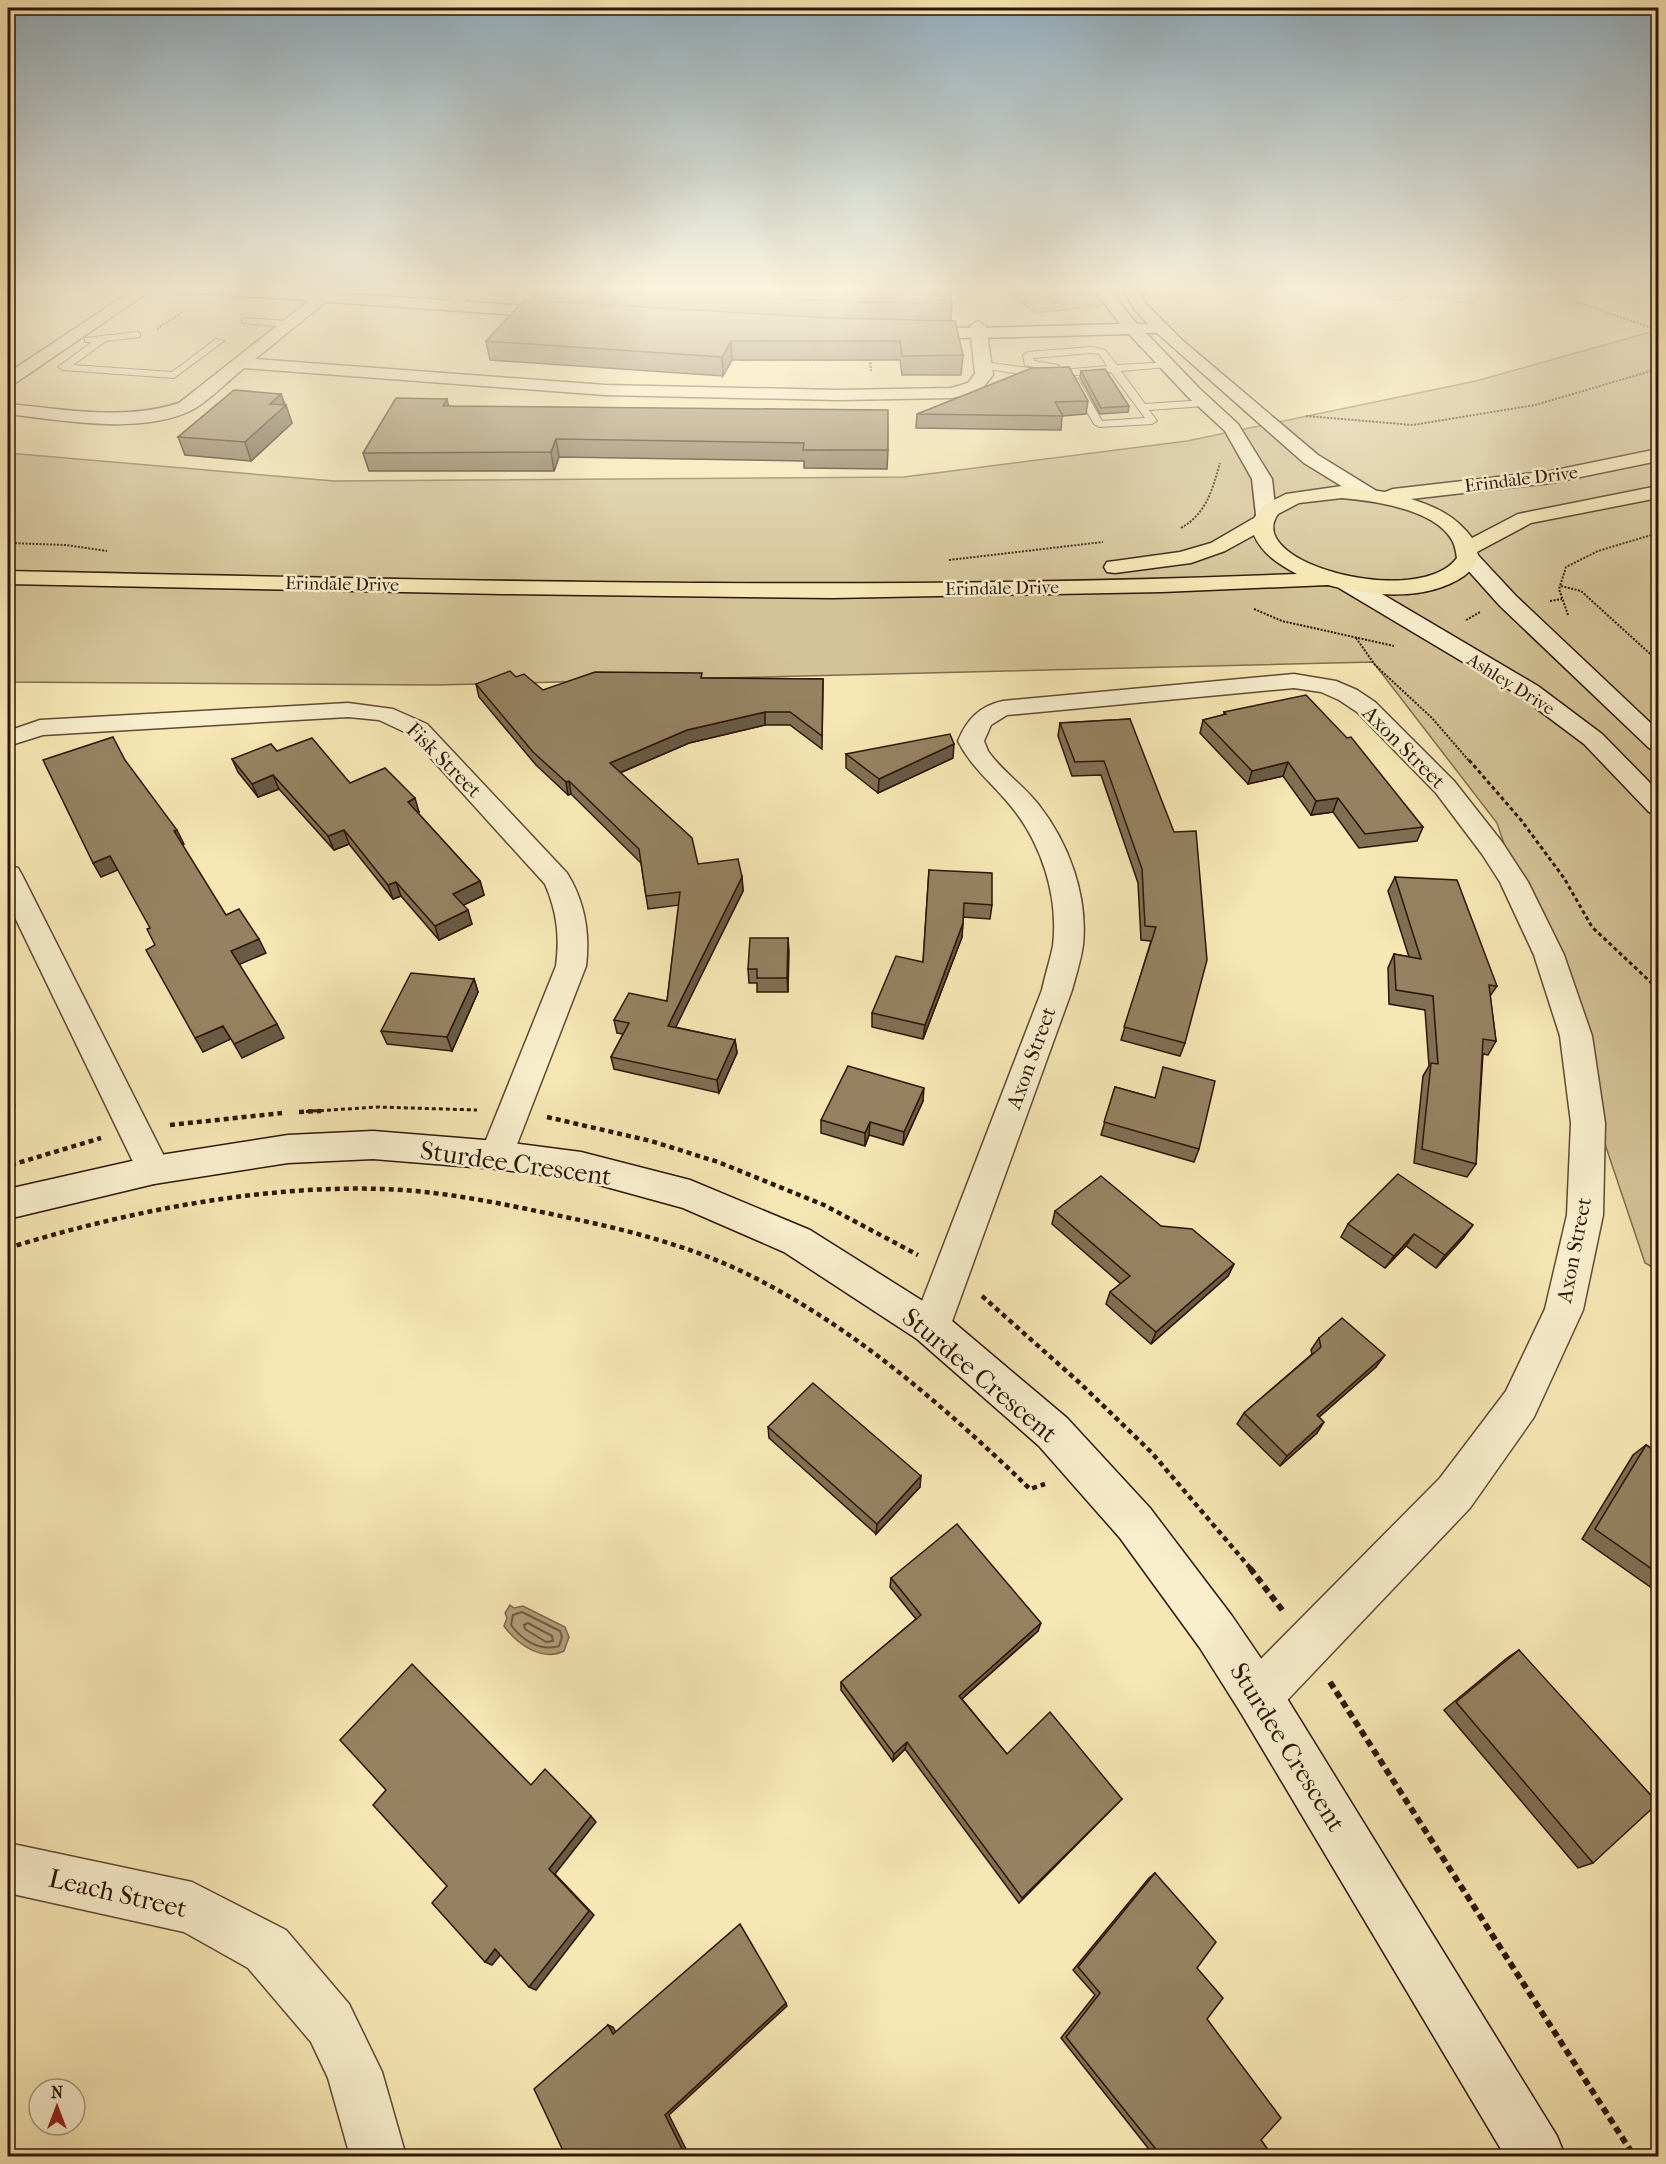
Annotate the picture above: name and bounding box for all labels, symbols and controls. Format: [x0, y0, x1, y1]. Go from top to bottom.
street label: Erindale Drive [1463, 462, 1579, 497]
street label: Erindale Drive [285, 573, 399, 596]
street label: Erindale Drive [945, 577, 1059, 600]
street label: Ashley Drive [1462, 649, 1558, 720]
street label: Axon Street [1357, 700, 1451, 794]
street label: Fisk Street [402, 718, 487, 803]
street label: Axon Street [1001, 1003, 1061, 1113]
street label: Sturdee Crescent [418, 1135, 614, 1192]
street label: Axon Street [1552, 1195, 1596, 1306]
street label: Sturdee Crescent [896, 1302, 1064, 1450]
street label: Sturdee Crescent [1223, 1657, 1352, 1838]
street label: Leach Street [46, 1863, 191, 1925]
north arrow [27, 2077, 87, 2137]
text: N [51, 2083, 64, 2102]

